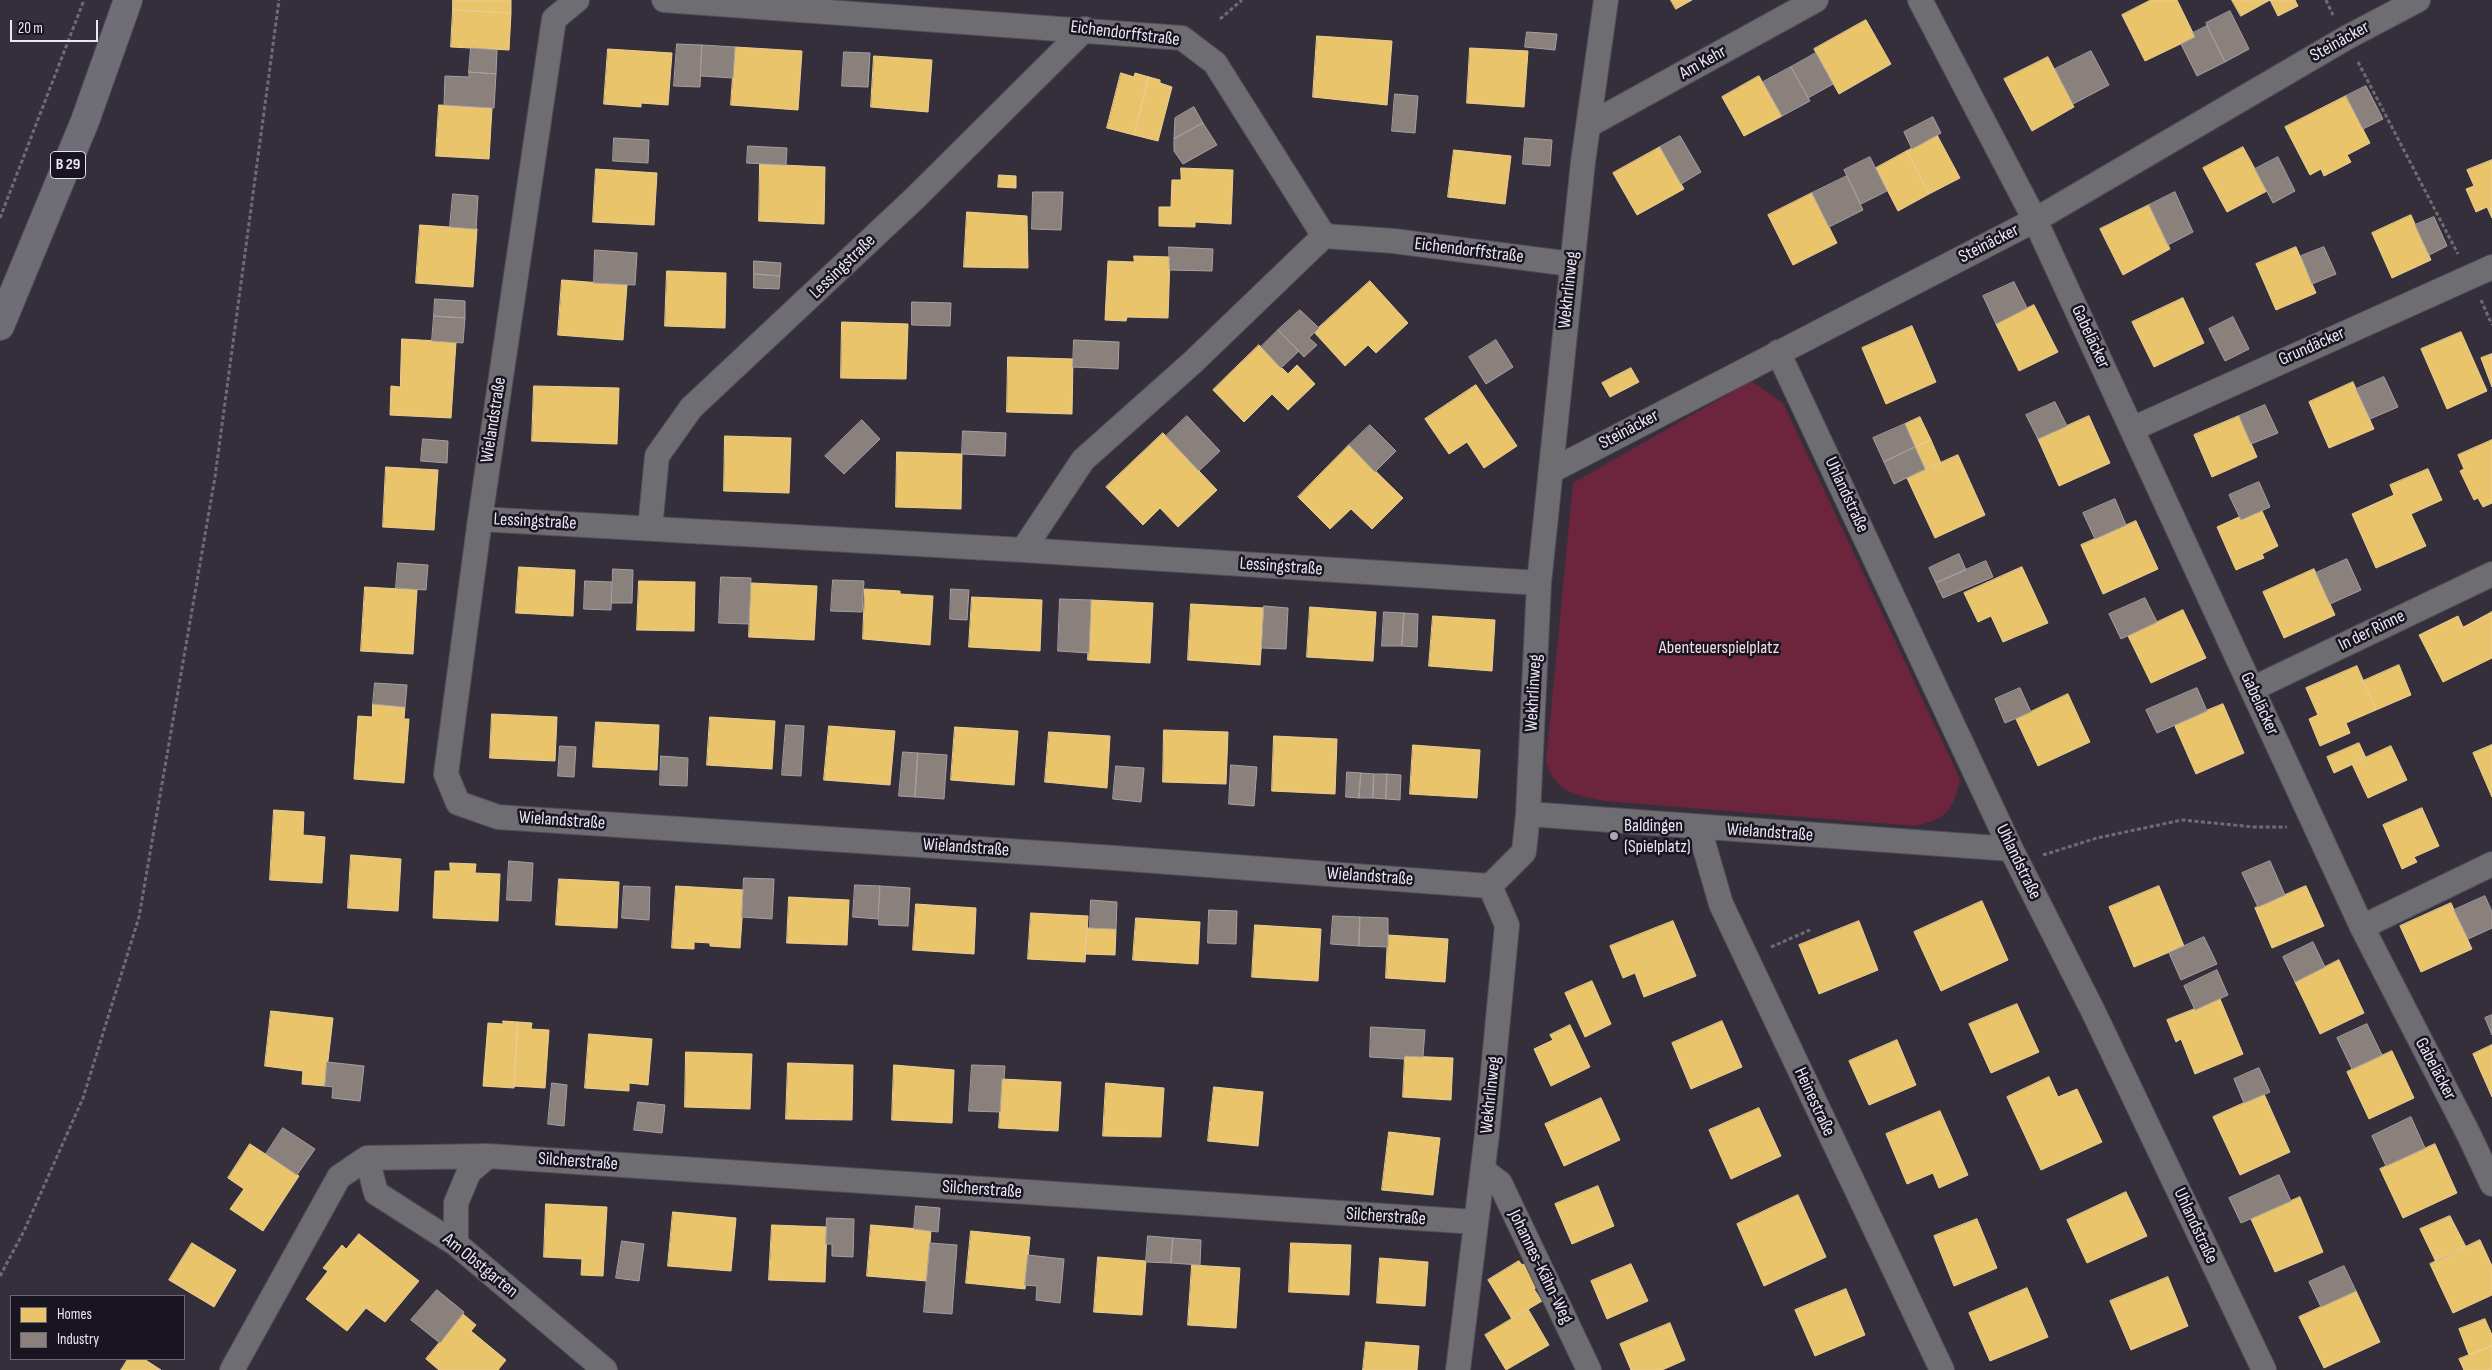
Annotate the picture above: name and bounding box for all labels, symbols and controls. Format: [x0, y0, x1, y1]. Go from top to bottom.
scale bar [12, 10, 100, 42]
street label: Eichendorffstraße [1069, 17, 1181, 51]
street label: Steinäcker [2307, 17, 2373, 67]
text: 20 m [18, 19, 43, 38]
street label: Am Kehr [1676, 41, 1730, 85]
road number: B 29 [50, 152, 86, 178]
street label: Steinäcker [1955, 220, 2023, 268]
street label: Lessingstraße [806, 230, 880, 304]
street label: Eichendorffstraße [1413, 234, 1525, 268]
street label: Wekhrlinweg [1554, 250, 1584, 330]
street label: Gabeläcker [2066, 302, 2114, 372]
street label: Grundäcker [2276, 323, 2348, 371]
street label: Wielandstraße [477, 376, 511, 464]
street label: Steinäcker [1595, 405, 1663, 455]
street label: Uhlandstraße [1819, 454, 1873, 536]
street label: Lessingstraße [493, 509, 577, 535]
street label: Lessingstraße [1239, 553, 1323, 581]
street label: In der Rinne [2335, 606, 2409, 656]
park label: Abenteuerspielplatz [1659, 637, 1779, 659]
street label: Wekhrlinweg [1521, 654, 1547, 732]
street label: Gabeläcker [2235, 669, 2283, 739]
street label: Wielandstraße [518, 807, 606, 835]
place label: Baldingen (Spielplatz) [1624, 815, 1691, 858]
street label: Wielandstraße [1726, 819, 1814, 847]
street label: Uhlandstraße [1991, 821, 2045, 903]
marker: Baldingen (Spielplatz) [1608, 830, 1620, 842]
street label: Wielandstraße [922, 834, 1010, 862]
street label: Wielandstraße [1326, 863, 1414, 891]
street label: Gabeläcker [2410, 1034, 2460, 1104]
street label: Wekhrlinweg [1476, 1055, 1506, 1135]
street label: Heinestraße [1789, 1064, 1839, 1140]
street label: Silcherstraße [537, 1148, 619, 1176]
street label: Silcherstraße [941, 1176, 1023, 1204]
street label: Uhlandstraße [2168, 1185, 2222, 1267]
street label: Silcherstraße [1345, 1203, 1427, 1231]
street label: Johannes-Kähn-Weg [1503, 1207, 1577, 1327]
street label: Am Obstgarten [438, 1229, 522, 1303]
legend [10, 1295, 185, 1360]
text: Homes [57, 1305, 92, 1324]
text: Industry [57, 1330, 99, 1349]

